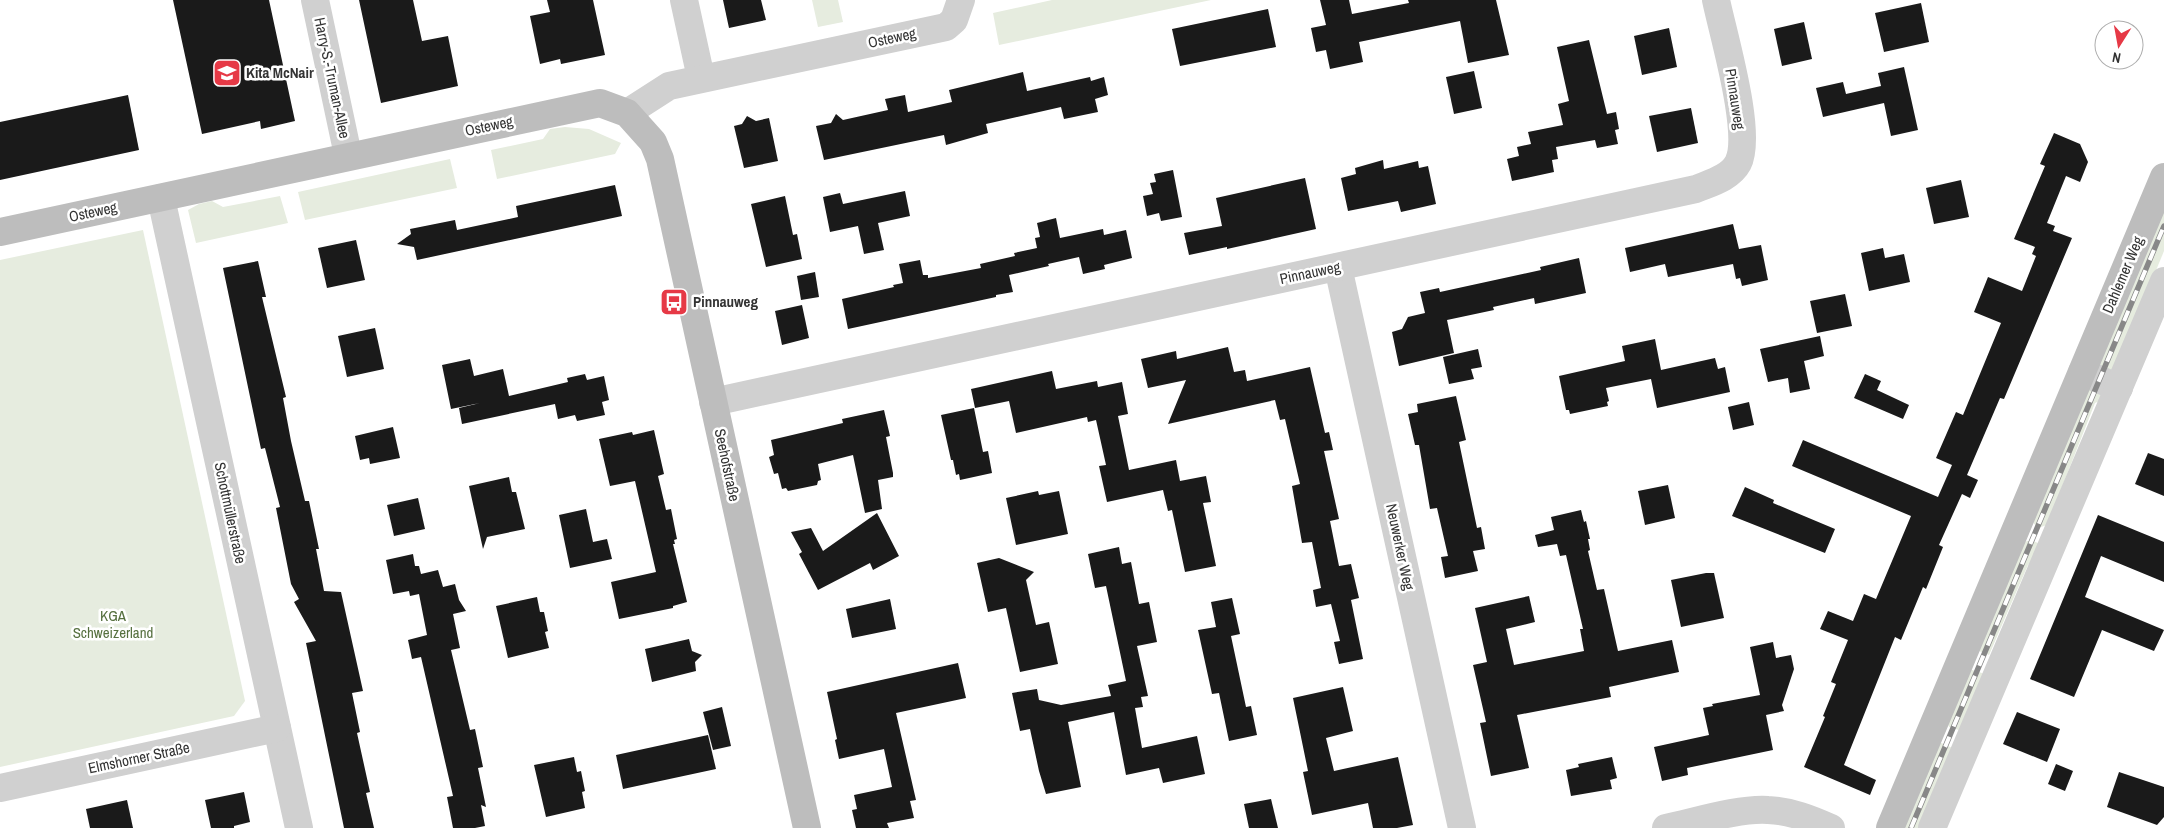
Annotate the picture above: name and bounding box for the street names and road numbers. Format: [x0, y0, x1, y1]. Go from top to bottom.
street label: Harry-S.-Truman-Allee [309, 15, 356, 141]
street label: Osteweg [866, 22, 918, 53]
street label: Pinnauweg [1720, 67, 1751, 131]
street label: Osteweg [463, 110, 515, 141]
street label: Osteweg [67, 196, 119, 227]
street label: Dahlemer Weg [2097, 233, 2148, 317]
street label: Pinnauweg [1278, 256, 1342, 289]
street label: Seehofstraße [710, 427, 745, 503]
street label: Schottmüllerstraße [209, 460, 252, 566]
street label: Neuwerker Weg [1381, 502, 1420, 592]
street label: Elmshorner Straße [86, 736, 192, 779]

